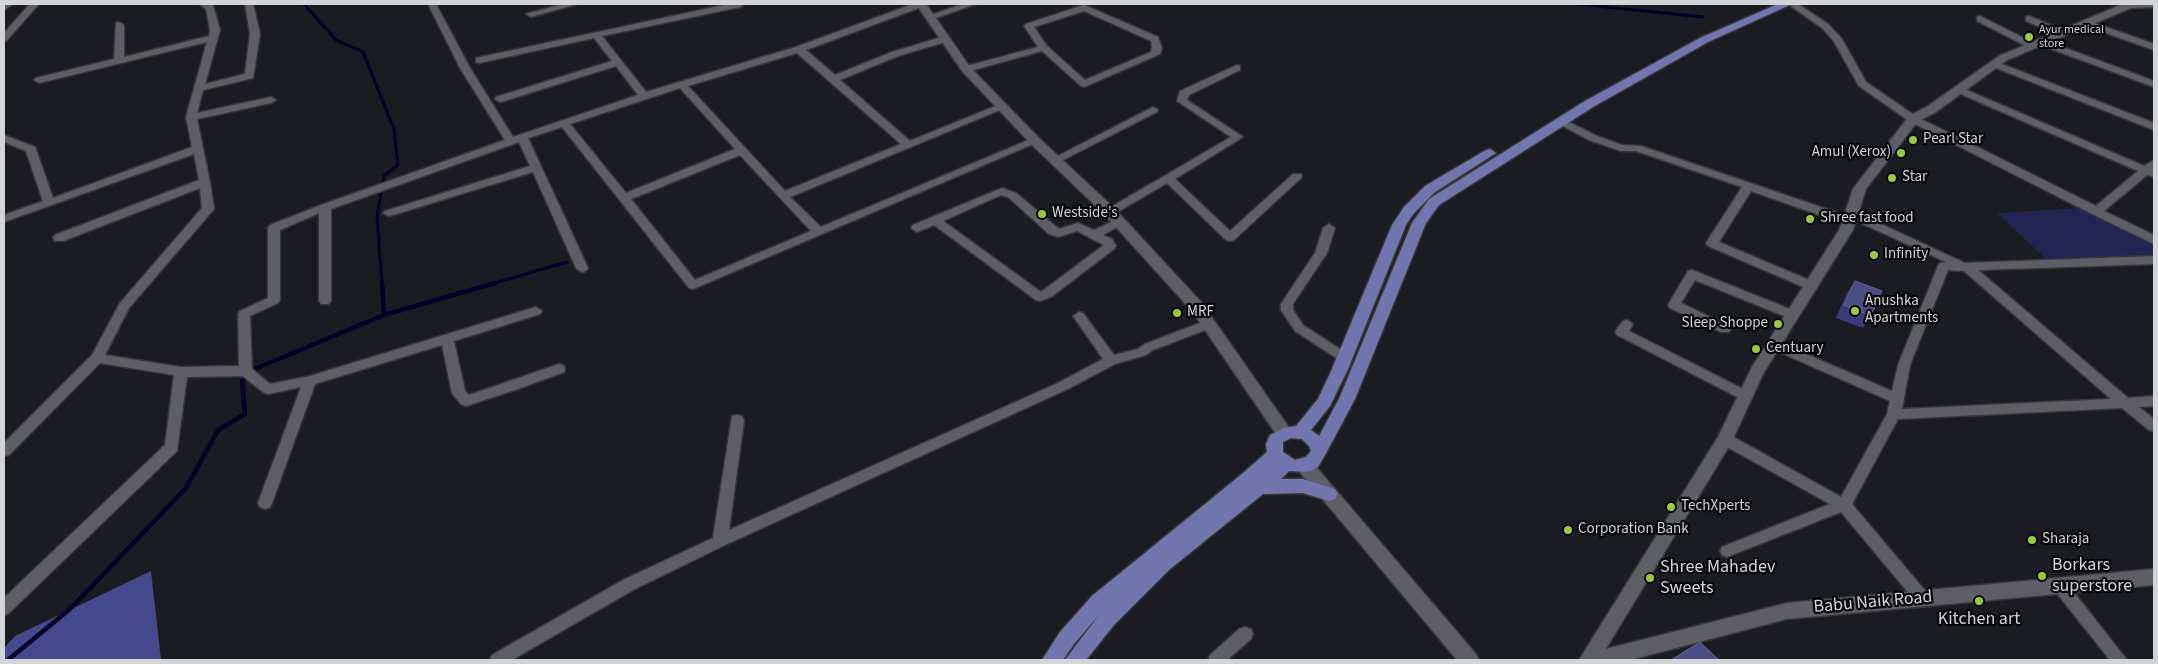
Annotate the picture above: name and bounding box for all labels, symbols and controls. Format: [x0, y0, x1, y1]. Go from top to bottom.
place label: Ayur medical store [2039, 23, 2104, 51]
marker: Ayur medical store [2023, 31, 2035, 43]
place label: Pearl Star [1923, 131, 1983, 149]
marker: Pearl Star [1907, 134, 1919, 146]
place label: Amul (Xerox) [1812, 144, 1891, 162]
marker: Amul (Xerox) [1895, 147, 1907, 159]
place label: Star [1902, 169, 1927, 187]
marker: Star [1886, 172, 1898, 184]
place label: Westside's [1052, 205, 1118, 223]
marker: Westside's [1036, 208, 1048, 220]
place label: Shree fast food [1820, 210, 1914, 228]
marker: Shree fast food [1804, 213, 1816, 225]
place label: Infinity [1884, 246, 1928, 264]
marker: Infinity [1868, 249, 1880, 261]
place label: Anushka Apartments [1865, 293, 1938, 328]
place label: MRF [1187, 304, 1214, 322]
marker: Anushka Apartments [1849, 305, 1861, 317]
marker: MRF [1171, 307, 1183, 319]
place label: Sleep Shoppe [1682, 315, 1768, 333]
marker: Sleep Shoppe [1772, 318, 1784, 330]
place label: Centuary [1766, 340, 1824, 358]
marker: Centuary [1750, 343, 1762, 355]
place label: TechXperts [1681, 498, 1750, 516]
marker: TechXperts [1665, 501, 1677, 513]
place label: Corporation Bank [1578, 521, 1689, 539]
marker: Corporation Bank [1562, 524, 1574, 536]
place label: Sharaja [2042, 531, 2089, 549]
marker: Sharaja [2026, 534, 2038, 546]
place label: Borkars superstore [2052, 555, 2132, 598]
place label: Shree Mahadev Sweets [1660, 557, 1775, 600]
marker: Borkars superstore [2036, 570, 2048, 582]
marker: Shree Mahadev Sweets [1644, 572, 1656, 584]
street label: Babu Naik Road [1813, 587, 1933, 619]
marker: Kitchen art [1973, 595, 1985, 607]
place label: Kitchen art [1938, 609, 2020, 631]

